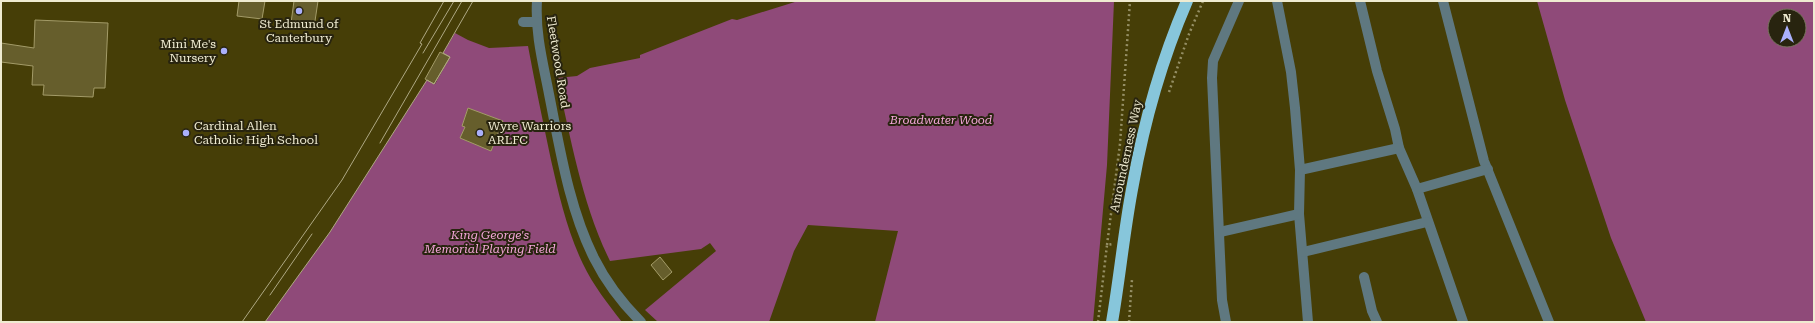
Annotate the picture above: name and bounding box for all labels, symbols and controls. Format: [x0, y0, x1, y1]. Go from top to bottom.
marker: St Edmund of Canterbury [294, 6, 304, 16]
north arrow [1767, 8, 1807, 48]
text: N [1783, 12, 1792, 25]
street label: Fleetwood Road [544, 15, 572, 110]
place label: St Edmund of Canterbury [259, 17, 339, 45]
place label: Mini Me's Nursery [160, 37, 217, 65]
marker: Mini Me's Nursery [219, 46, 229, 56]
street label: Amounderness Way [1107, 98, 1145, 214]
park label: Broadwater Wood [889, 113, 993, 127]
place label: Cardinal Allen Catholic High School [194, 119, 318, 147]
place label: Wyre Warriors ARLFC [488, 119, 572, 147]
marker: Cardinal Allen Catholic High School [181, 128, 191, 138]
marker: Wyre Warriors ARLFC [475, 128, 485, 138]
park label: King George's Memorial Playing Field [423, 228, 556, 256]

